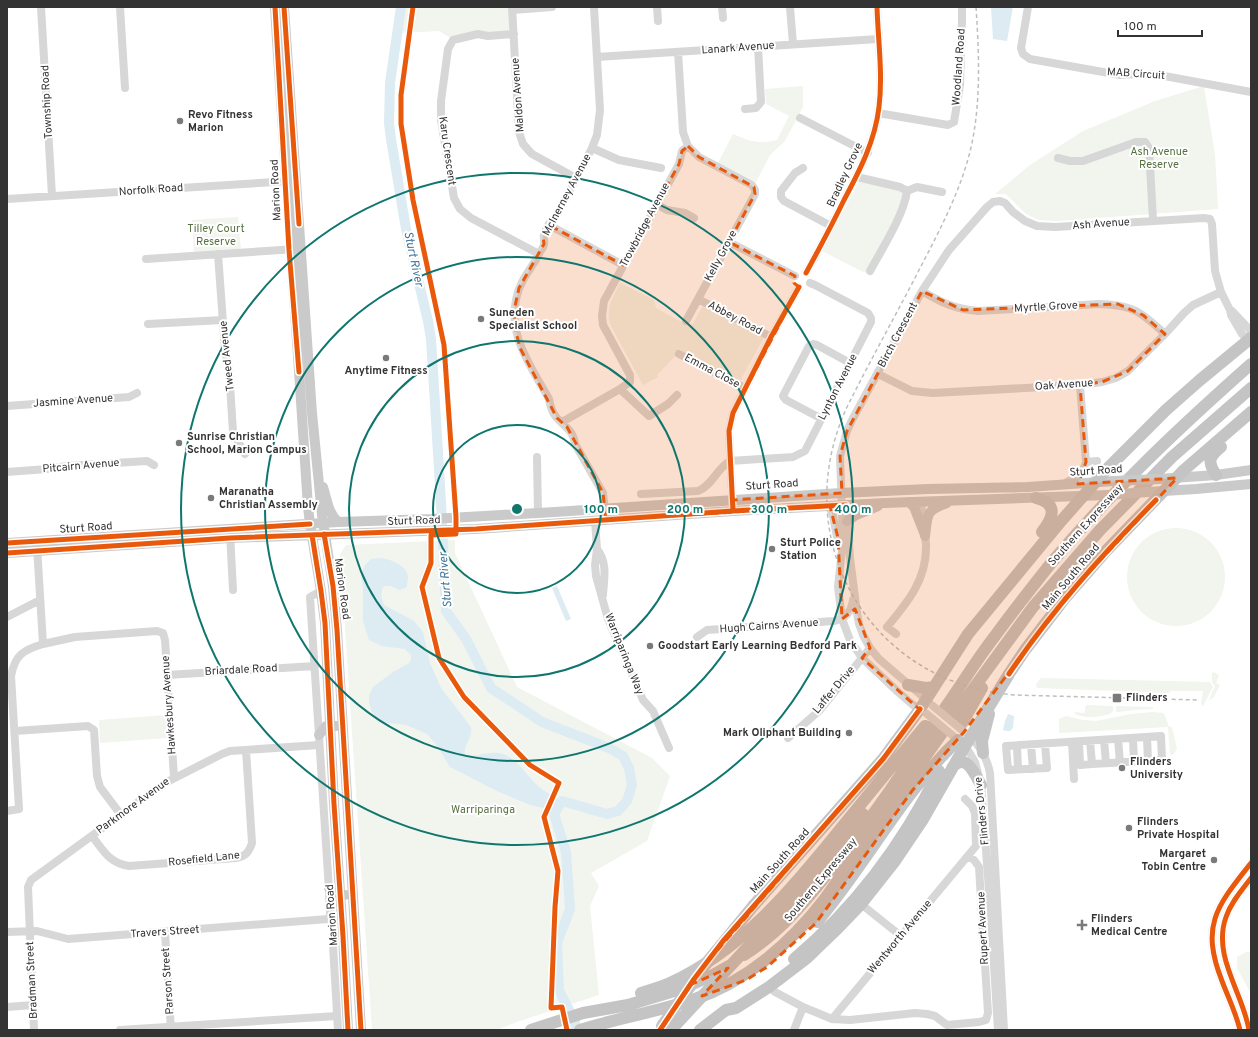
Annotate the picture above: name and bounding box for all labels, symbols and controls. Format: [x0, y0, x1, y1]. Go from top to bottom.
scale bar [1118, 12, 1202, 38]
text: 100 m [1124, 19, 1157, 35]
street label: Woodland Road [949, 28, 969, 106]
street label: Lanark Avenue [701, 38, 775, 58]
street label: Maldon Avenue [508, 57, 528, 133]
street label: Township Road [38, 65, 56, 139]
street label: MAB Circuit [1107, 65, 1165, 83]
place label: Revo Fitness Marion [188, 108, 253, 135]
street label: Karu Crescent [435, 115, 459, 187]
marker: Revo Fitness Marion [175, 116, 185, 126]
street label: Bradley Grove [824, 140, 866, 209]
park label: Ash Avenue Reserve [1130, 145, 1188, 172]
street label: McInerney Avenue [539, 152, 595, 238]
street label: Marion Road [267, 159, 285, 221]
street label: Trowbridge Avenue [617, 180, 673, 270]
street label: Norfolk Road [118, 181, 184, 199]
street label: Ash Avenue [1072, 215, 1130, 233]
park label: Tilley Court Reserve [187, 222, 245, 249]
street label: Kelly Grove [702, 228, 740, 284]
water label: Sturt River [399, 230, 427, 289]
street label: Abbey Road [705, 298, 765, 338]
street label: Myrtle Grove [1014, 298, 1078, 316]
street label: Birch Crescent [875, 300, 921, 370]
place label: Suneden Specialist School [489, 306, 577, 333]
marker: Suneden Specialist School [476, 314, 486, 324]
street label: Tweed Avenue [216, 320, 238, 392]
street label: Emma Close [682, 351, 742, 391]
street label: Lynton Avenue [815, 351, 861, 423]
marker: Anytime Fitness [381, 353, 391, 363]
place label: Anytime Fitness [344, 364, 428, 378]
street label: Oak Avenue [1034, 376, 1094, 394]
street label: Jasmine Avenue [32, 391, 114, 411]
place label: Sunrise Christian School, Marion Campus [187, 430, 307, 457]
marker: Sunrise Christian School, Marion Campus [174, 438, 184, 448]
street label: Pitcairn Avenue [42, 456, 120, 476]
street label: Sturt Road [1069, 462, 1123, 480]
street label: Sturt Road [745, 476, 799, 494]
street label: Southern Expressway [1045, 481, 1127, 569]
place label: Maranatha Christian Assembly [219, 485, 318, 512]
marker: Maranatha Christian Assembly [206, 493, 216, 503]
centre of rings [510, 502, 524, 516]
text: 100 m [584, 502, 618, 518]
text: 200 m [667, 502, 703, 518]
text: 300 m [751, 502, 787, 518]
text: 400 m [834, 502, 872, 518]
street label: Sturt Road [387, 513, 441, 529]
street label: Sturt Road [59, 519, 113, 537]
place label: Sturt Police Station [780, 536, 841, 563]
street label: Main South Road [1039, 541, 1103, 613]
marker: Sturt Police Station [767, 544, 777, 554]
water label: Sturt River [435, 550, 456, 609]
street label: Marion Road [331, 557, 353, 621]
street label: Warriparinga Way [601, 611, 647, 697]
street label: Hugh Cairns Avenue [719, 616, 819, 636]
place label: Goodstart Early Learning Bedford Park [658, 639, 857, 653]
marker: Goodstart Early Learning Bedford Park [645, 641, 655, 651]
street label: Hawkesbury Avenue [159, 655, 179, 755]
street label: Briardale Road [204, 661, 278, 679]
street label: Laffer Drive [810, 663, 858, 717]
place label: Flinders [1126, 691, 1168, 705]
marker: Flinders [1111, 692, 1123, 704]
place label: Mark Oliphant Building [723, 726, 841, 740]
marker: Mark Oliphant Building [844, 728, 854, 738]
place label: Flinders University [1130, 755, 1183, 782]
marker: Flinders University [1117, 763, 1127, 773]
street label: Parkmore Avenue [94, 775, 172, 837]
street label: Flinders Drive [971, 776, 993, 846]
park label: Warriparinga [451, 803, 515, 817]
place label: Flinders Private Hospital [1137, 815, 1219, 842]
marker: Flinders Private Hospital [1124, 823, 1134, 833]
street label: Main South Road [747, 826, 813, 896]
street label: Southern Expressway [782, 835, 861, 925]
place label: Margaret Tobin Centre [1142, 847, 1206, 874]
street label: Rosefield Lane [167, 848, 241, 870]
marker: Margaret Tobin Centre [1209, 855, 1219, 865]
street label: Marion Road [323, 884, 341, 946]
street label: Rupert Avenue [974, 891, 992, 965]
street label: Wentworth Avenue [865, 897, 935, 977]
place label: Flinders Medical Centre [1091, 912, 1167, 939]
marker: Flinders Medical Centre [1076, 919, 1088, 931]
street label: Travers Street [130, 923, 200, 941]
street label: Bradman Street [23, 941, 41, 1019]
street label: Parson Street [159, 947, 177, 1015]

